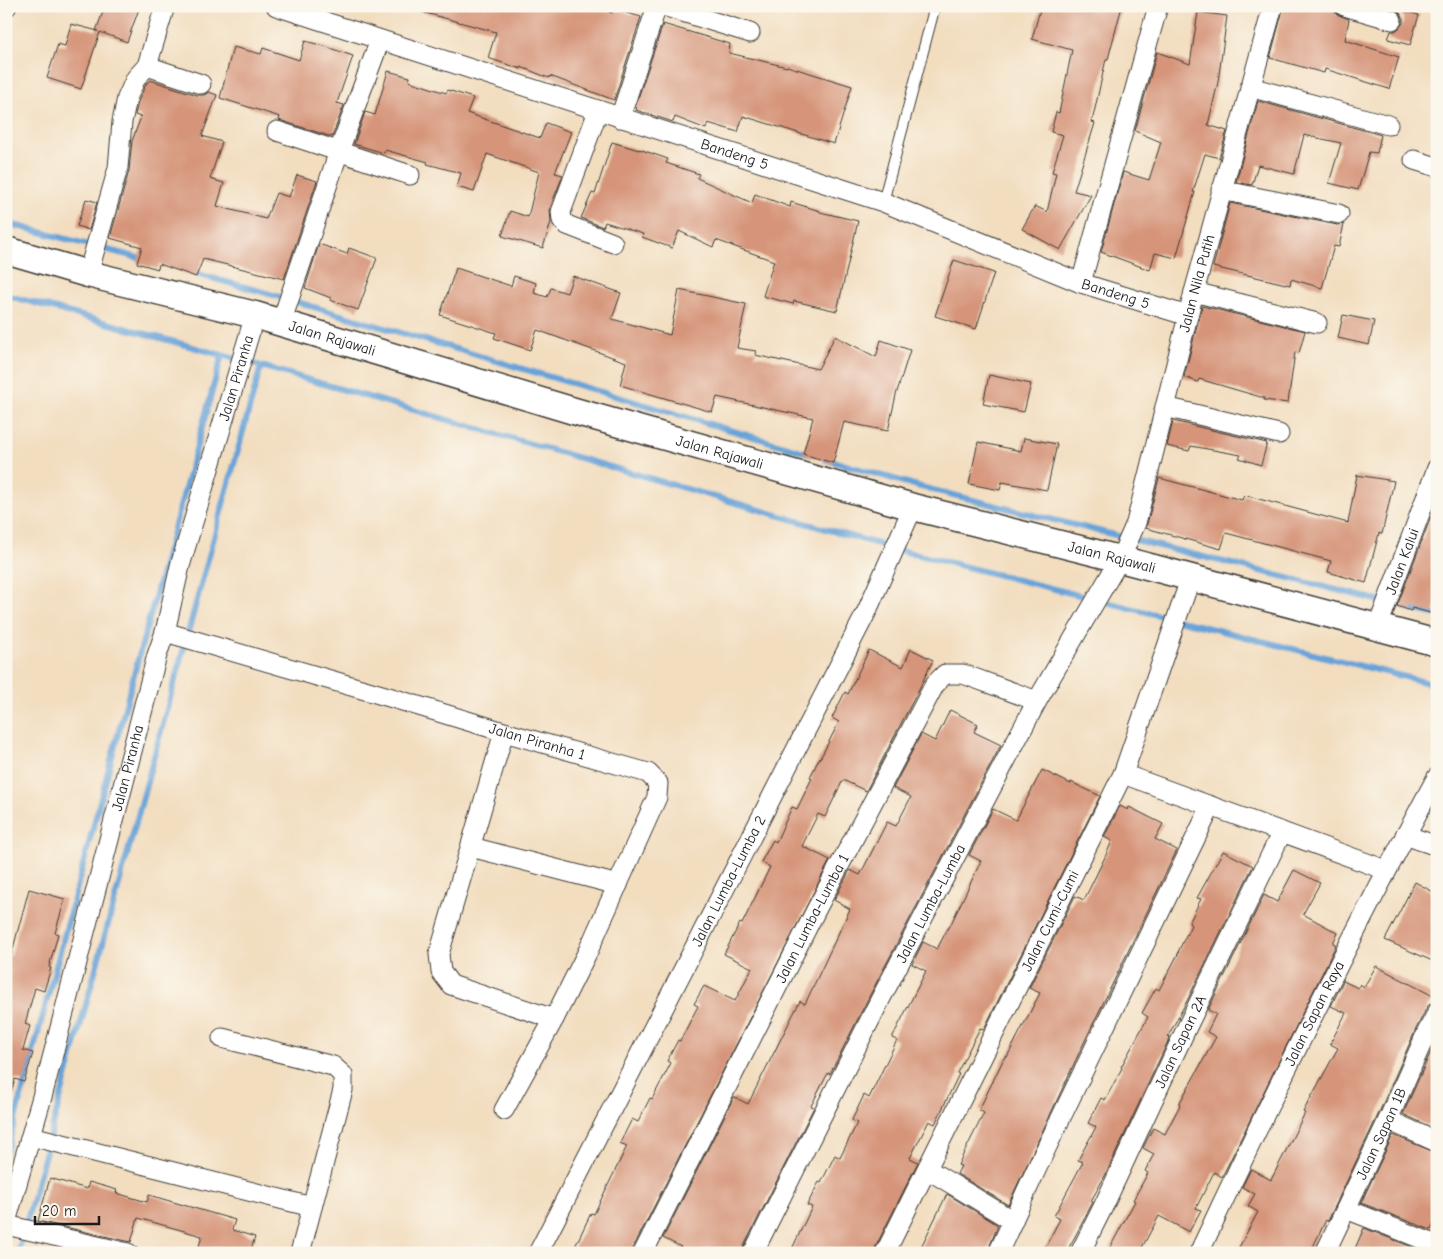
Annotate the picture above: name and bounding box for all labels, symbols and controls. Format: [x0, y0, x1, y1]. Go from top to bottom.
street label: Bandeng 5 [698, 135, 771, 173]
street label: Jalan Nila Putih [1175, 233, 1218, 334]
street label: Bandeng 5 [1079, 275, 1152, 313]
street label: Jalan Rajawali [287, 317, 378, 360]
street label: Jalan Piranha [215, 333, 257, 423]
street label: Jalan Rajawali [674, 431, 765, 473]
street label: Jalan Kalui [1382, 526, 1423, 597]
street label: Jalan Rajawali [1066, 537, 1158, 577]
street label: Jalan Piranha 1 [487, 719, 587, 764]
street label: Jalan Piranha [108, 723, 147, 813]
street label: Jalan Lumba-Lumba 2 [688, 813, 770, 949]
street label: Jalan Lumba-Lumba [892, 841, 969, 966]
street label: Jalan Lumba-Lumba 1 [772, 851, 853, 986]
street label: Jalan Cumi-Cumi [1017, 867, 1083, 974]
street label: Jalan Sapan Raya [1281, 958, 1348, 1069]
street label: Jalan Sapan 2A [1151, 992, 1210, 1091]
street label: Jalan Sapan 1B [1352, 1085, 1410, 1182]
scale bar [35, 1194, 99, 1226]
text: 20 m [42, 1202, 76, 1220]

